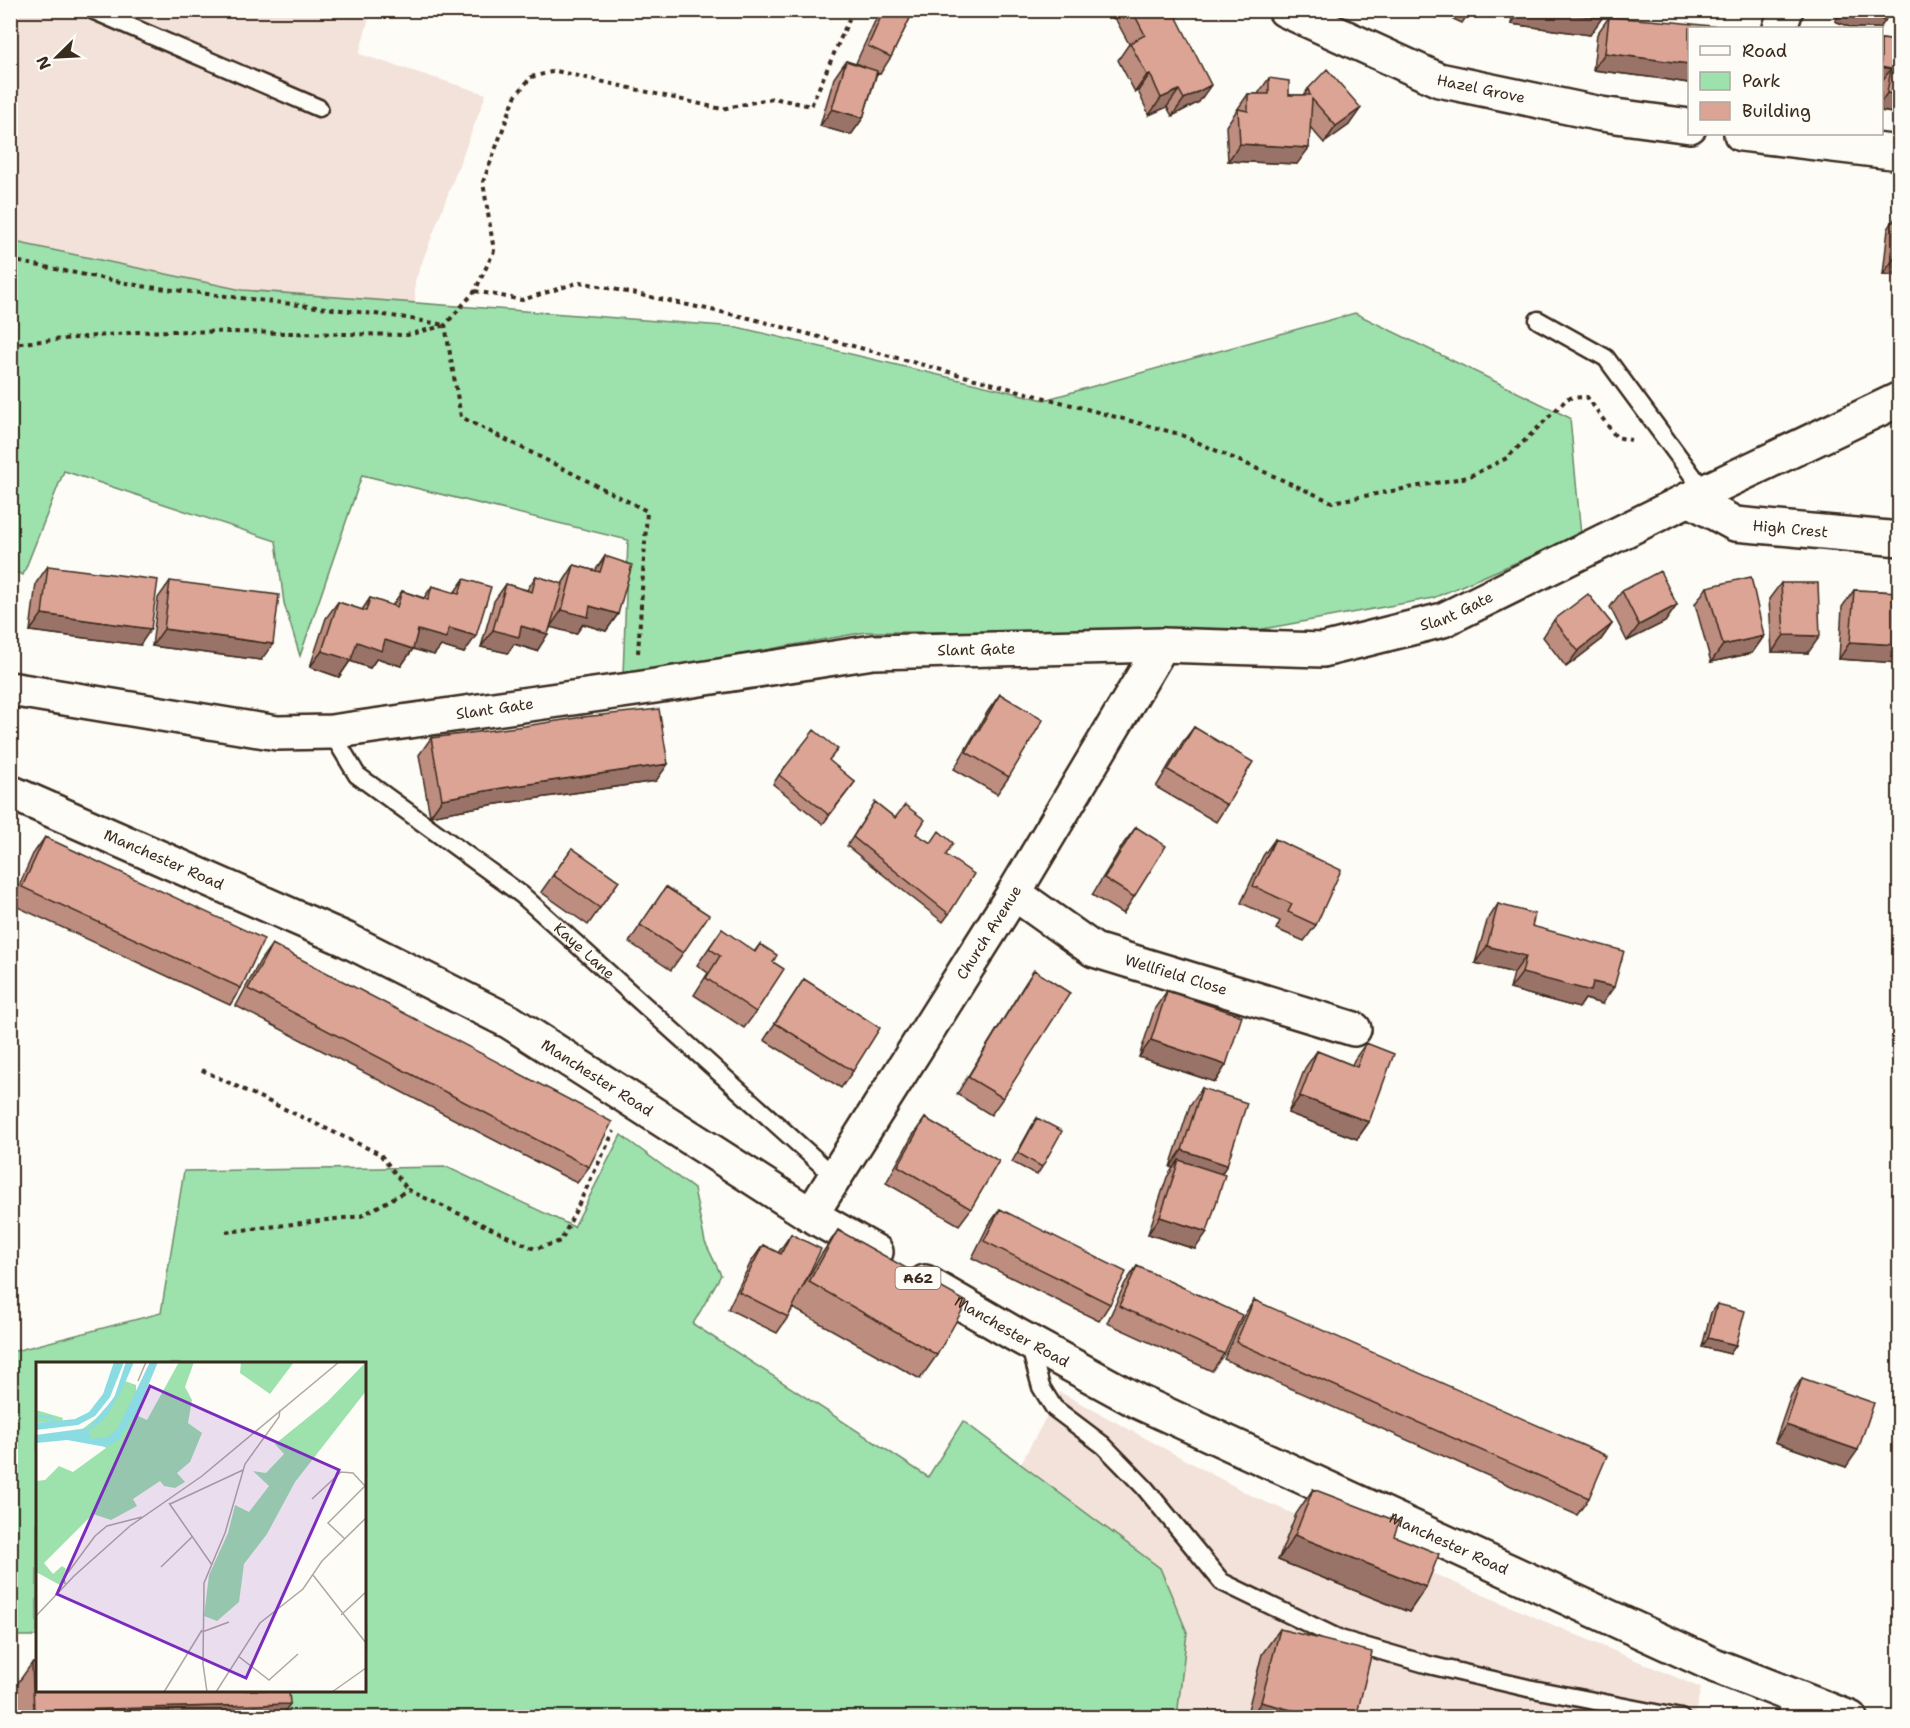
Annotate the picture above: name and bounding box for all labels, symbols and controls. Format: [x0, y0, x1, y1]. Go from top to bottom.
north arrow [27, 27, 87, 87]
legend [1688, 27, 1883, 135]
text: Road [1742, 39, 1787, 63]
text: N [32, 53, 56, 73]
text: Park [1742, 69, 1781, 93]
street label: Hazel Grove [1435, 70, 1527, 108]
text: Building [1742, 99, 1811, 123]
street label: High Crest [1752, 516, 1829, 542]
street label: Slant Gate [1418, 587, 1496, 635]
street label: Slant Gate [937, 639, 1016, 660]
street label: Slant Gate [455, 694, 535, 724]
street label: Manchester Road [101, 824, 227, 895]
street label: Church Avenue [952, 882, 1026, 983]
street label: Kaye Lane [549, 918, 619, 984]
street label: Wellfield Close [1122, 950, 1230, 1000]
street label: Manchester Road [537, 1035, 657, 1121]
road number: A62 [896, 1267, 940, 1289]
street label: Manchester Road [951, 1291, 1073, 1372]
inset map [36, 1362, 366, 1692]
street label: Manchester Road [1386, 1508, 1512, 1580]

